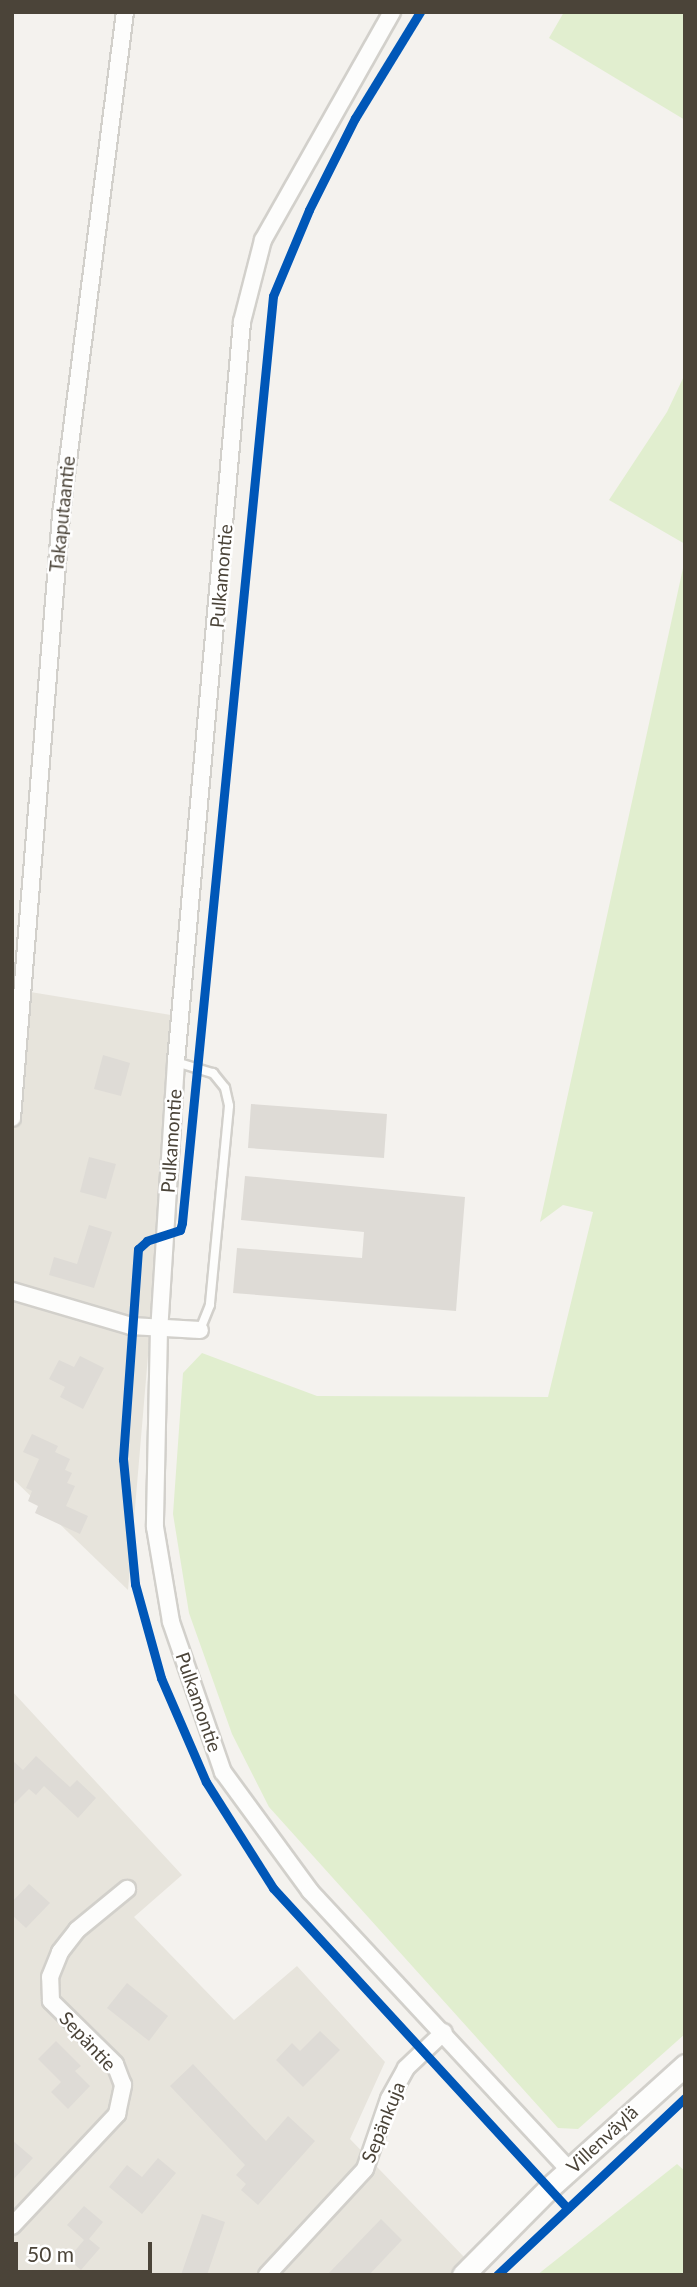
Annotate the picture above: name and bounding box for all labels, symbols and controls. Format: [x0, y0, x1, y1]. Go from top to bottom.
street label: Takaputaantie [45, 455, 79, 573]
street label: Pulkamontie [205, 523, 237, 629]
street label: Pulkamontie [156, 1088, 186, 1194]
street label: Pulkamontie [171, 1649, 227, 1755]
street label: Sepäntie [55, 2007, 121, 2075]
street label: Sepänkuja [356, 2078, 410, 2166]
street label: Villenväylä [562, 2100, 642, 2178]
scale bar [18, 2228, 156, 2272]
text: 50 m [27, 2241, 74, 2266]

